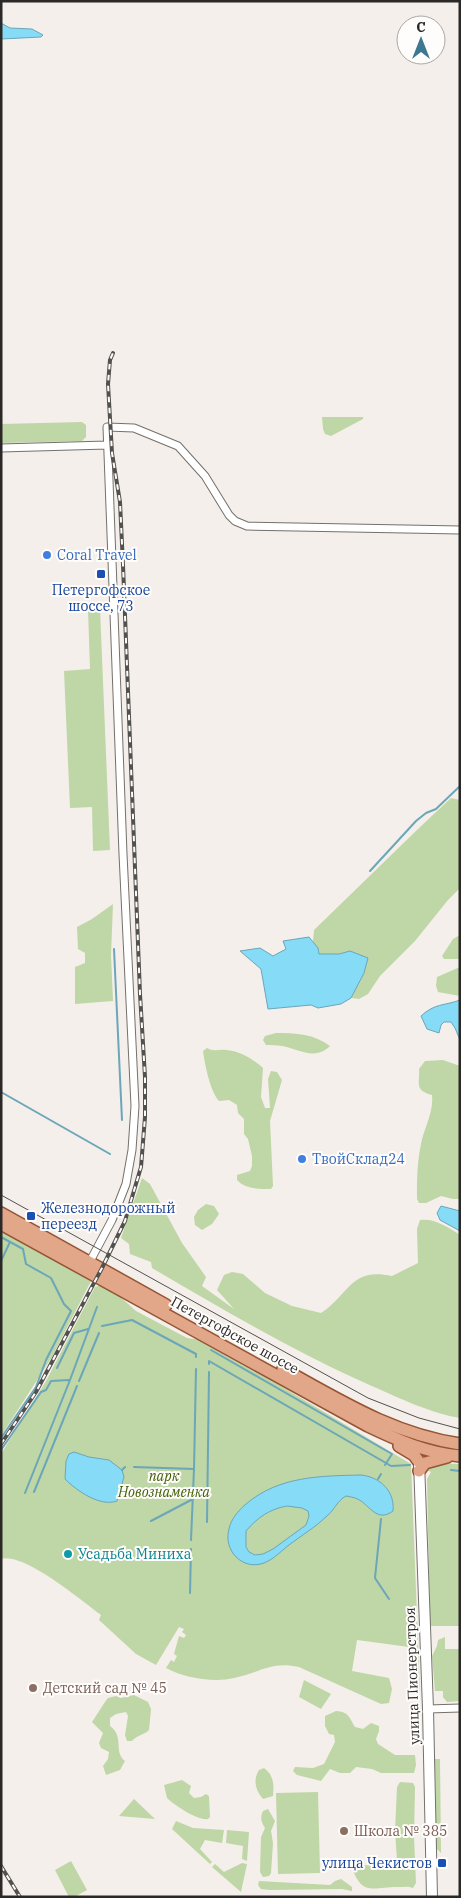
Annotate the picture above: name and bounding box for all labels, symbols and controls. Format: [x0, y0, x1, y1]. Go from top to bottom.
north arrow [396, 15, 446, 65]
text: С [416, 18, 426, 36]
place label: Coral Travel [57, 546, 137, 564]
marker: Coral Travel [41, 549, 53, 561]
marker: Петергофское шоссе, 73 [95, 568, 107, 580]
place label: Петергофское шоссе, 73 [52, 581, 150, 615]
place label: ТвойСклад24 [312, 1150, 405, 1168]
marker: ТвойСклад24 [296, 1153, 308, 1165]
place label: Железнодорожный переезд [41, 1199, 175, 1233]
marker: Железнодорожный переезд [25, 1210, 37, 1222]
street label: Петергофское шоссе [168, 1292, 302, 1378]
park label: парк Новознаменка [117, 1467, 210, 1501]
place label: Усадьба Миниха [78, 1545, 192, 1563]
marker: Усадьба Миниха [62, 1548, 74, 1560]
street label: улица Пионерстроя [401, 1607, 423, 1745]
place label: Детский сад № 45 [43, 1679, 167, 1697]
marker: Детский сад № 45 [27, 1682, 39, 1694]
place label: Школа № 385 [354, 1822, 447, 1840]
marker: Школа № 385 [338, 1825, 350, 1837]
place label: улица Чекистов [322, 1854, 432, 1872]
marker: улица Чекистов [436, 1857, 448, 1869]

